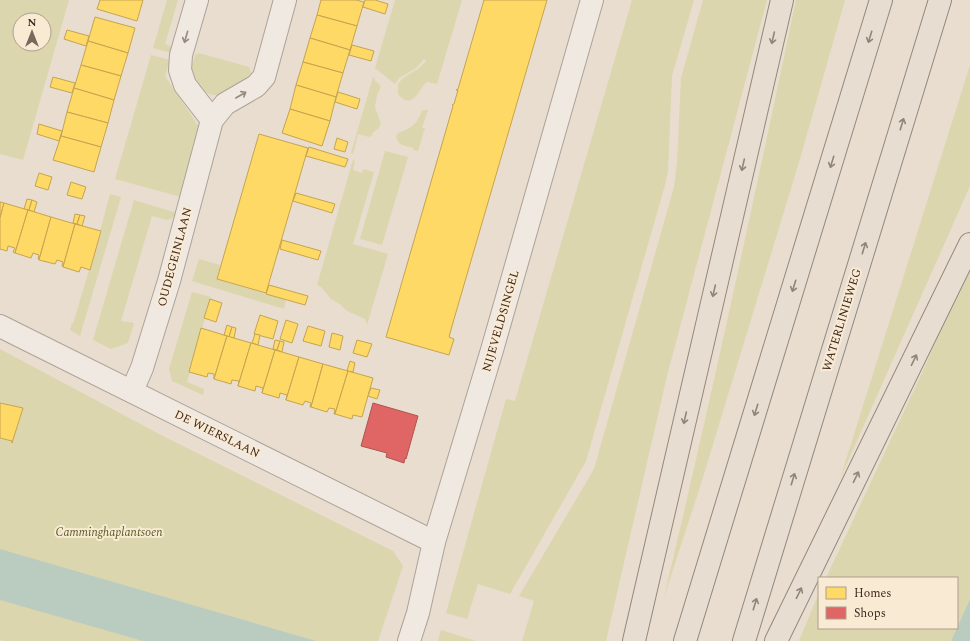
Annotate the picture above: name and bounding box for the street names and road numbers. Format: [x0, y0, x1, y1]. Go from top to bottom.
street label: OUDEGEINLAAN [153, 205, 197, 309]
street label: WATERLINIEWEG [817, 266, 867, 374]
street label: NIJEVELDSINGEL [477, 268, 525, 374]
street label: DE WIERSLAAN [171, 405, 263, 463]

